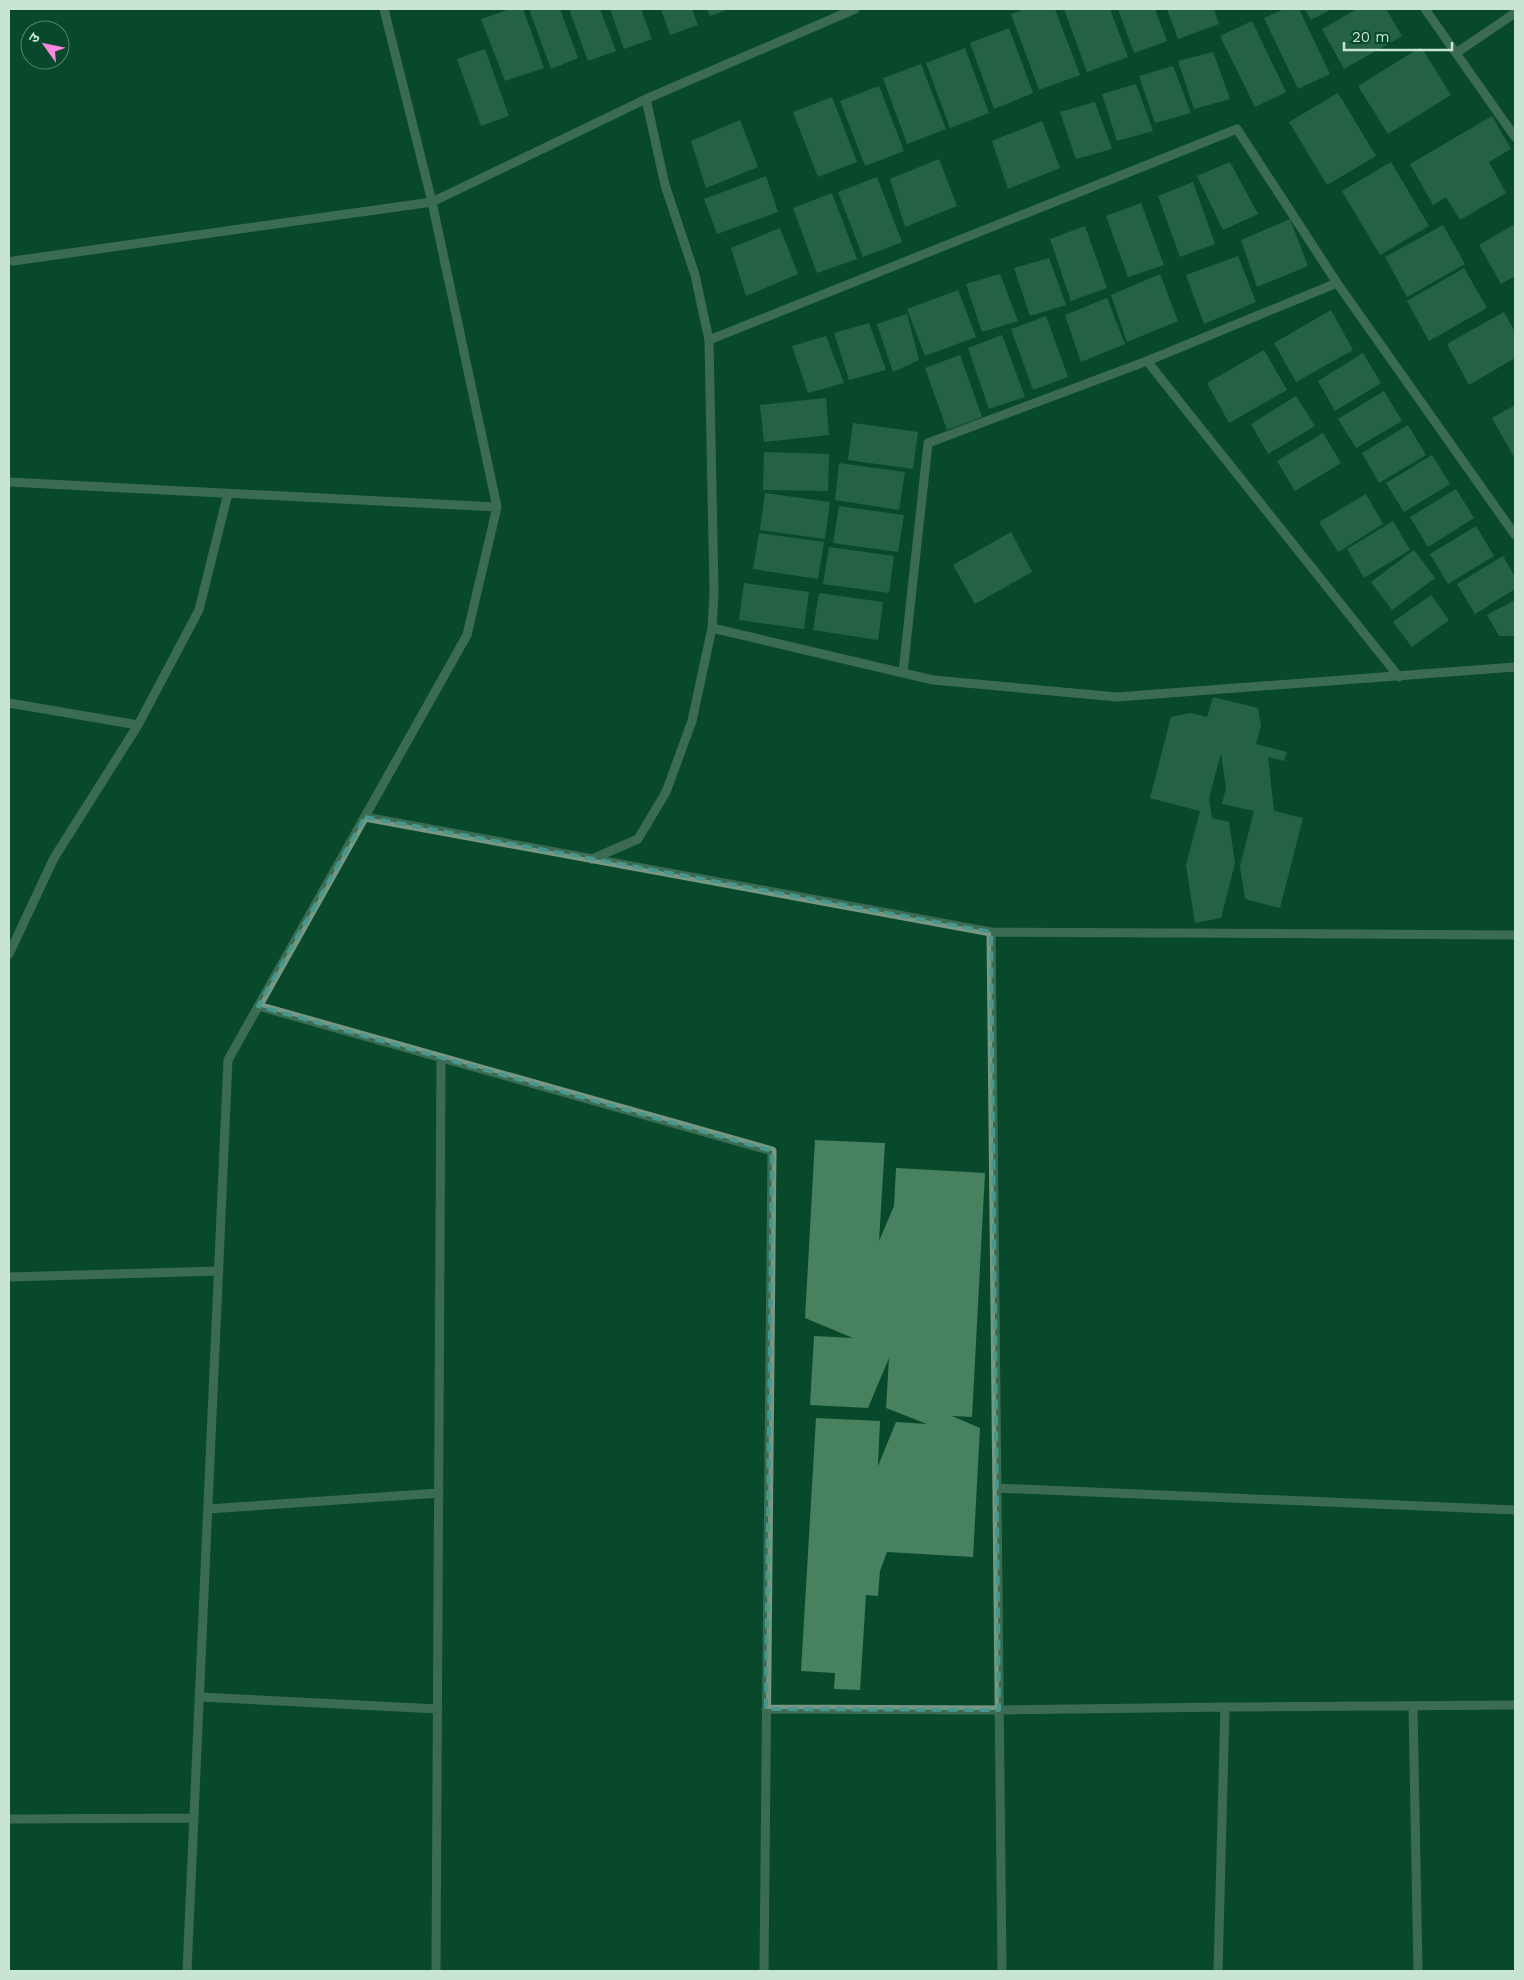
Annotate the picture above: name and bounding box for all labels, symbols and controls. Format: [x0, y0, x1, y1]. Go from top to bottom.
north arrow [20, 20, 70, 70]
scale bar [1344, 20, 1452, 52]
text: 20 m [1352, 28, 1390, 46]
text: उ [25, 29, 43, 46]

